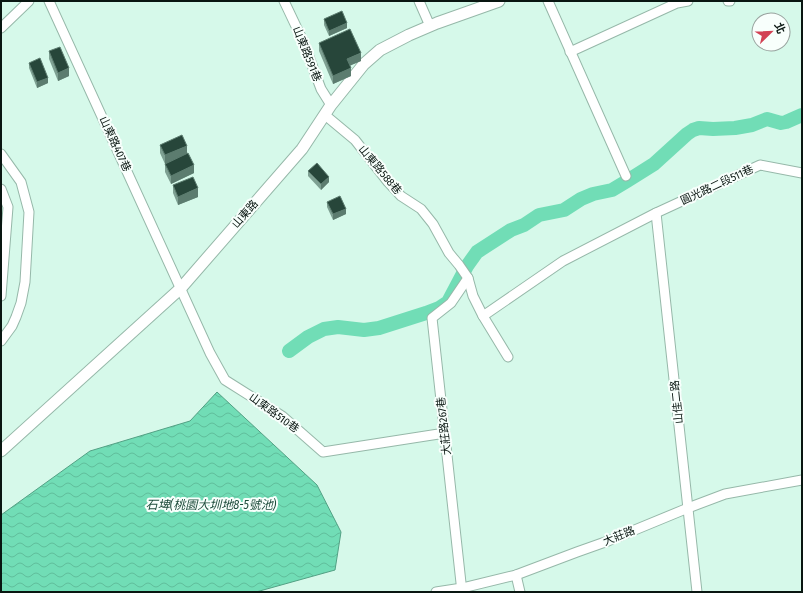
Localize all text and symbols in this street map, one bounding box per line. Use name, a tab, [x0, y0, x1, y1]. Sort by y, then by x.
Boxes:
north arrow	[751, 12, 791, 52]
text: 北	[772, 21, 788, 36]
street label: 山東路591巷	[290, 25, 324, 83]
street label: 山東路407巷	[97, 114, 133, 174]
street label: 山東路588巷	[356, 143, 404, 197]
street label: 圓光路二段511巷	[678, 162, 756, 208]
street label: 山東路	[229, 197, 261, 231]
street label: 山佳二路	[668, 379, 686, 425]
street label: 山東路510巷	[247, 391, 301, 435]
street label: 大莊路267巷	[434, 396, 454, 456]
water label: 石埤(桃園大圳地8-5號池)	[146, 497, 277, 512]
street label: 大莊路	[601, 524, 637, 548]

